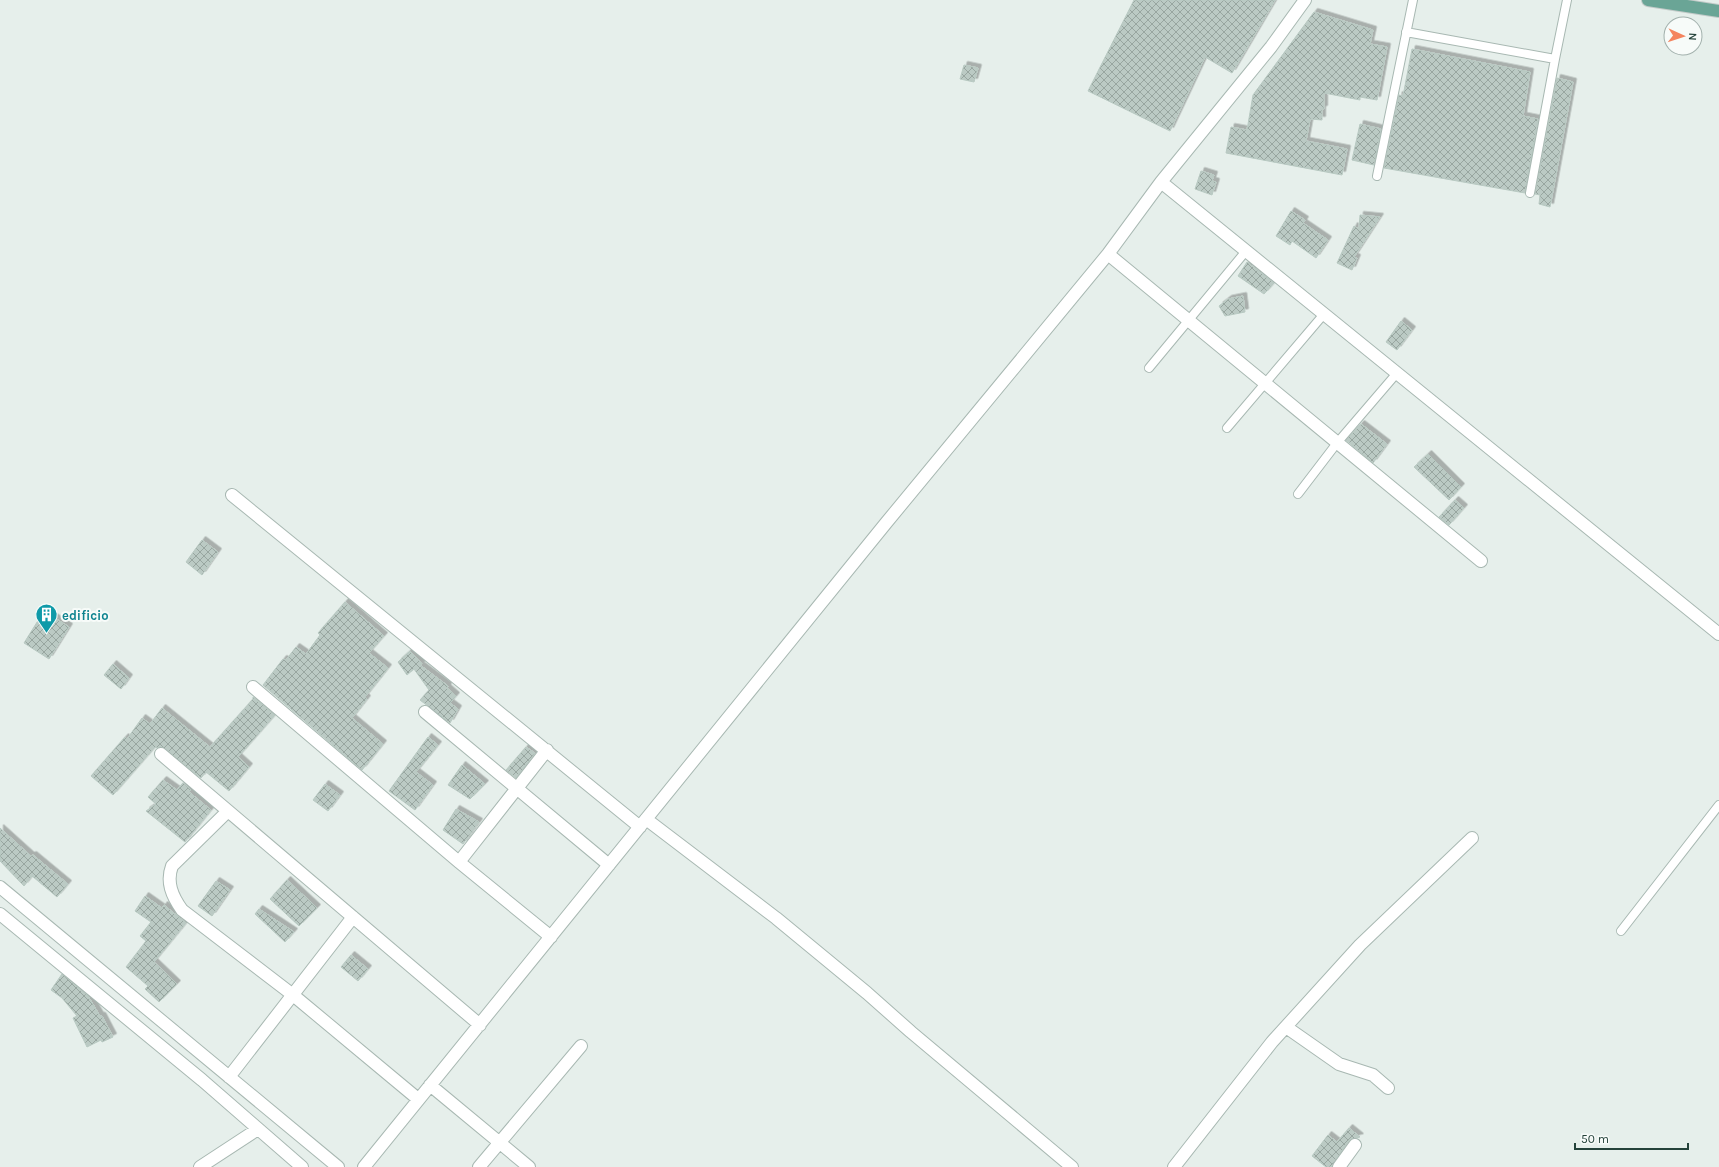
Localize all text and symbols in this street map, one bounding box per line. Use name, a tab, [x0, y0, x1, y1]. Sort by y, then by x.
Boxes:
north arrow	[1663, 16, 1703, 56]
text: N	[1686, 32, 1699, 41]
building icon: edificio	[34, 602, 60, 635]
place label: edificio	[62, 608, 109, 623]
scale bar	[1575, 1125, 1688, 1151]
text: 50 m	[1581, 1132, 1609, 1146]

